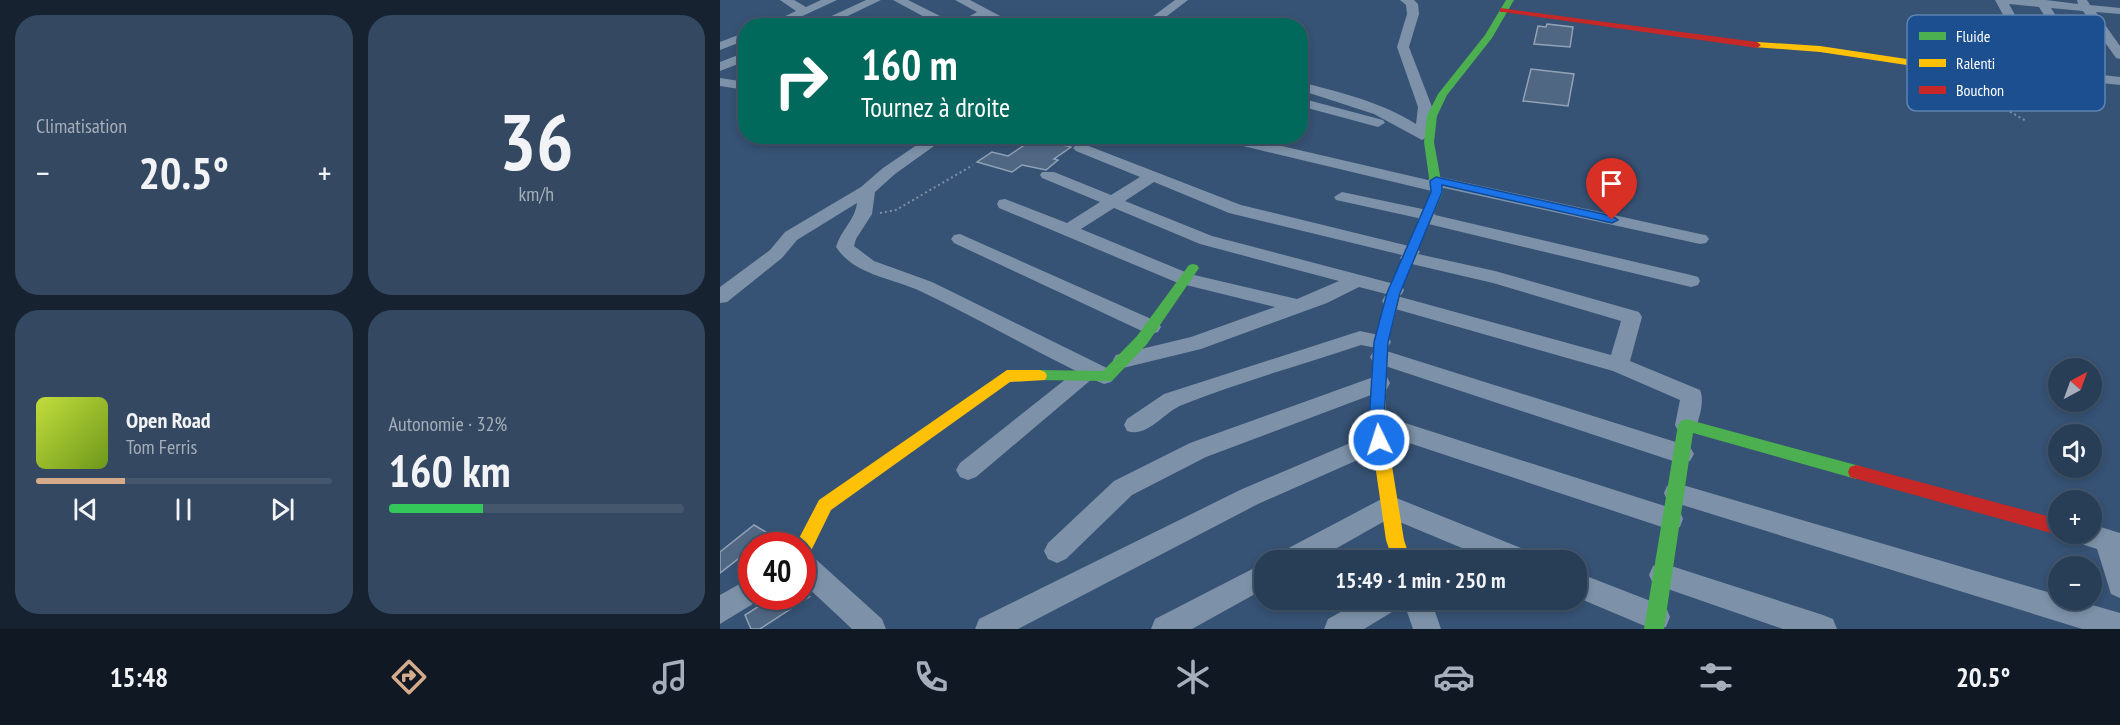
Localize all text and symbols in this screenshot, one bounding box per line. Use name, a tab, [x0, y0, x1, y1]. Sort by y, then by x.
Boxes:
legend	[1907, 15, 2105, 111]
text: Fluide	[1956, 26, 1990, 46]
text: 160 m	[861, 37, 958, 92]
icon: right	[762, 42, 840, 120]
text: Ralenti	[1956, 53, 1995, 73]
text: Bouchon	[1956, 80, 2004, 100]
text: Tournez à droite	[861, 90, 1010, 124]
text: 36	[499, 91, 574, 192]
text: Climatisation	[36, 113, 127, 139]
text: 20.5°	[139, 143, 229, 201]
text: −	[36, 151, 50, 194]
text: +	[318, 151, 331, 194]
pin	[1586, 158, 1637, 220]
icon: arrive	[1595, 167, 1628, 200]
text: km/h	[519, 181, 554, 207]
north arrow	[2048, 358, 2102, 412]
map controls	[2048, 358, 2102, 610]
text: Open Road	[126, 406, 211, 434]
position arrow	[1347, 408, 1411, 472]
text: Autonomie · 32%	[389, 411, 507, 437]
button: sound	[2048, 424, 2102, 478]
text: Tom Ferris	[126, 434, 197, 460]
text: 160 km	[389, 441, 511, 499]
button: +	[2048, 490, 2102, 544]
icon: previous	[69, 493, 102, 526]
icon: pause	[167, 493, 200, 526]
icon: next	[266, 493, 299, 526]
speed limit sign: 40	[738, 532, 816, 610]
button: −	[2048, 556, 2102, 610]
text: 15:49 · 1 min · 250 m	[1335, 566, 1506, 594]
icon: directions	[388, 656, 430, 698]
icon: music	[649, 656, 691, 698]
icon: phone	[910, 656, 952, 698]
icon: climate	[1172, 656, 1214, 698]
icon: car	[1433, 656, 1475, 698]
icon: filters	[1695, 656, 1737, 698]
text: 15:48	[110, 660, 168, 694]
text: 20.5°	[1956, 660, 2010, 694]

